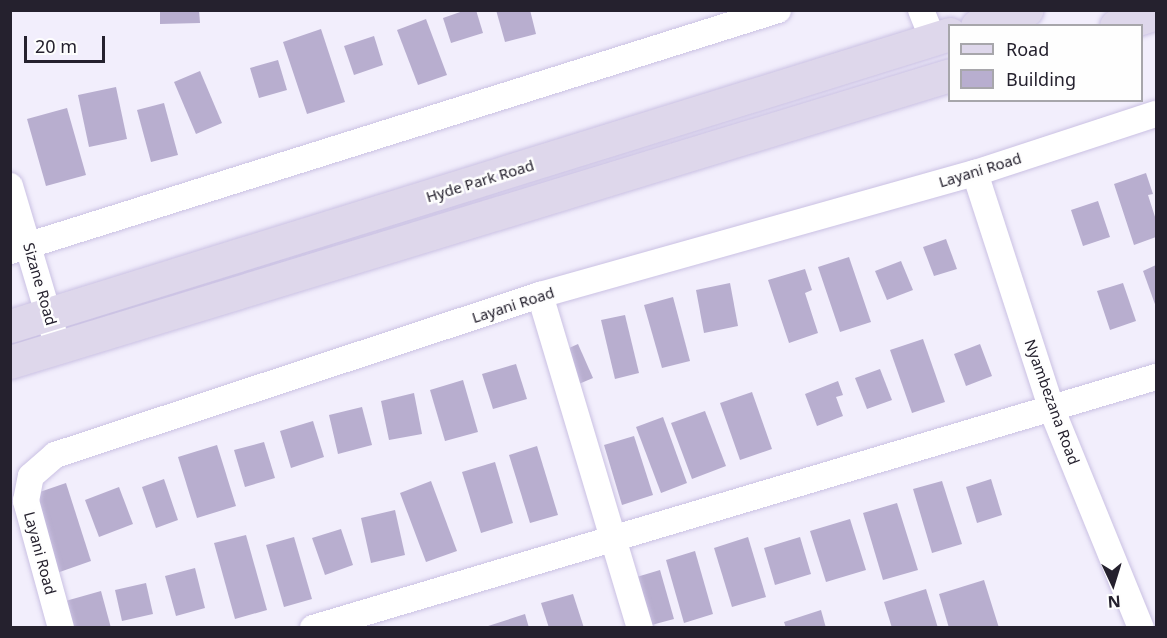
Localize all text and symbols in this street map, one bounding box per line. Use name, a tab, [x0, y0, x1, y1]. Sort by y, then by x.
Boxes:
scale bar	[27, 24, 108, 62]
legend	[948, 24, 1143, 102]
text: 20 m	[35, 34, 77, 58]
text: Road	[1006, 37, 1049, 61]
text: Building	[1006, 67, 1076, 91]
street label: Layani Road	[937, 149, 1023, 191]
street label: Hyde Park Road	[424, 156, 536, 206]
street label: Sizane Road	[20, 241, 60, 327]
street label: Layani Road	[470, 283, 556, 327]
street label: Nyambezana Road	[1021, 337, 1083, 467]
street label: Layani Road	[20, 509, 60, 597]
north arrow	[1083, 554, 1143, 614]
text: N	[1107, 591, 1122, 613]

